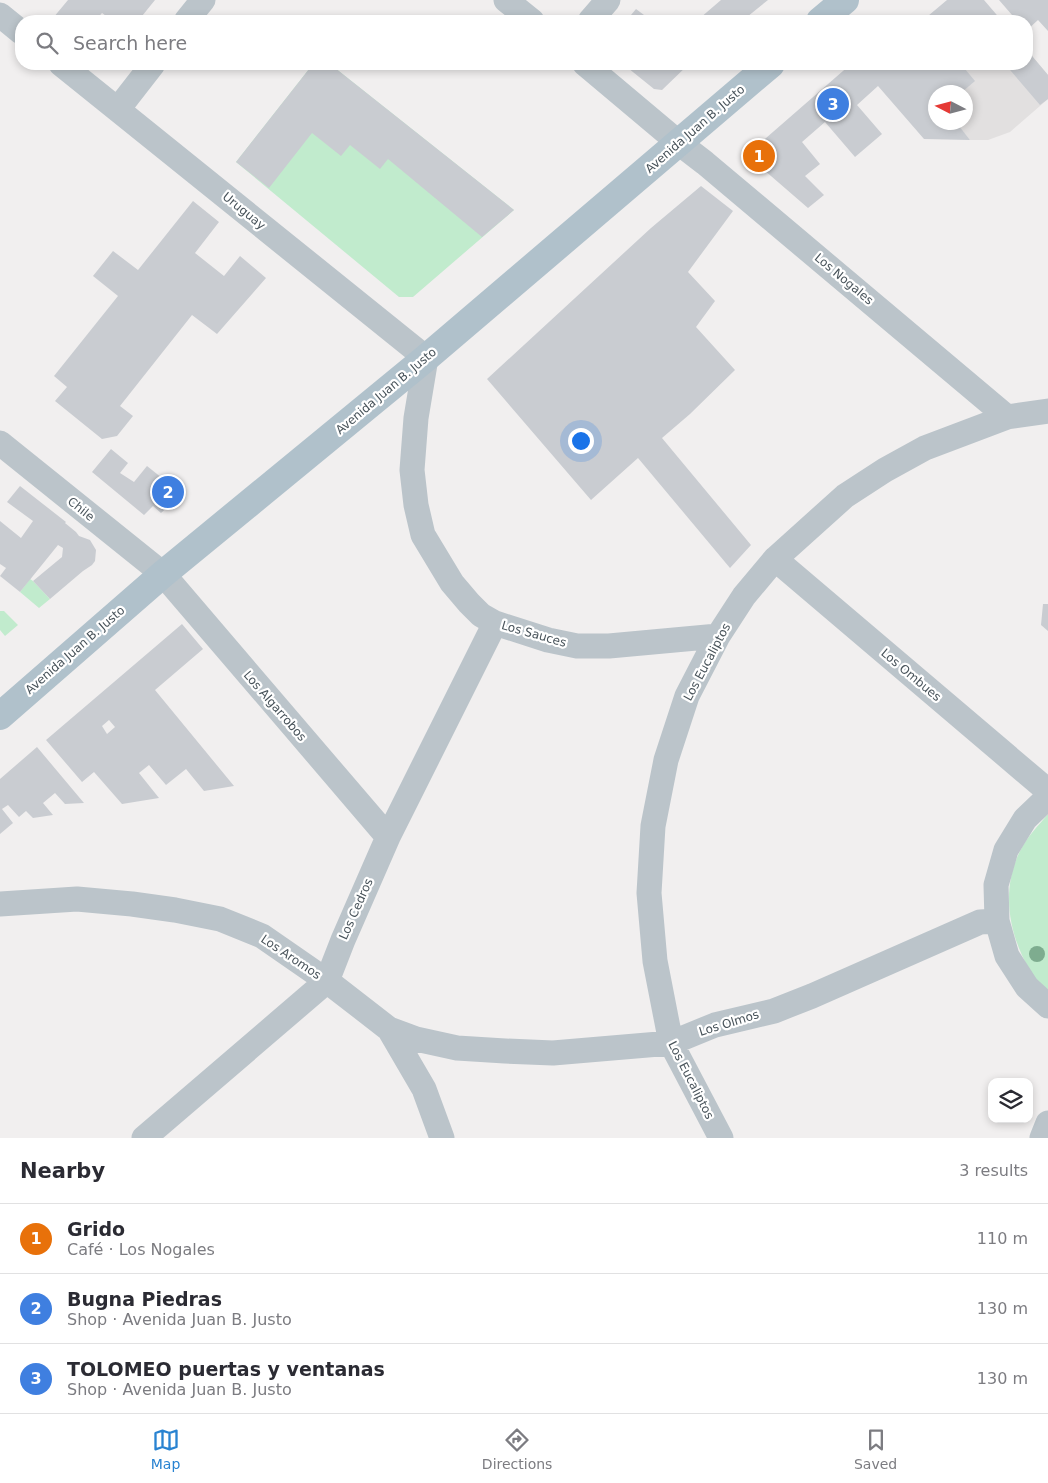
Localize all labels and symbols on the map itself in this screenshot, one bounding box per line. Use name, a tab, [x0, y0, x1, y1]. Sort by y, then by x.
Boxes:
street label: Avenida Juan B. Justo	[643, 82, 747, 176]
pin: 3	[817, 85, 849, 123]
north arrow	[928, 85, 973, 130]
pin: 1	[743, 137, 775, 175]
street label: Uruguay	[220, 190, 268, 232]
street label: Los Nogales	[812, 250, 876, 308]
street label: Avenida Juan B. Justo	[333, 345, 439, 437]
your location	[568, 428, 594, 454]
pin: 2	[152, 473, 184, 511]
street label: Chile	[65, 494, 97, 524]
street label: Avenida Juan B. Justo	[23, 603, 127, 697]
street label: Los Sauces	[500, 618, 568, 650]
street label: Los Eucaliptos	[681, 621, 733, 703]
street label: Los Ombues	[878, 646, 944, 704]
street label: Los Algarrobos	[241, 668, 309, 744]
street label: Los Cedros	[336, 876, 376, 942]
street label: Los Aromos	[258, 932, 324, 982]
street label: Los Olmos	[697, 1007, 761, 1039]
street label: Los Eucaliptos	[665, 1039, 717, 1121]

